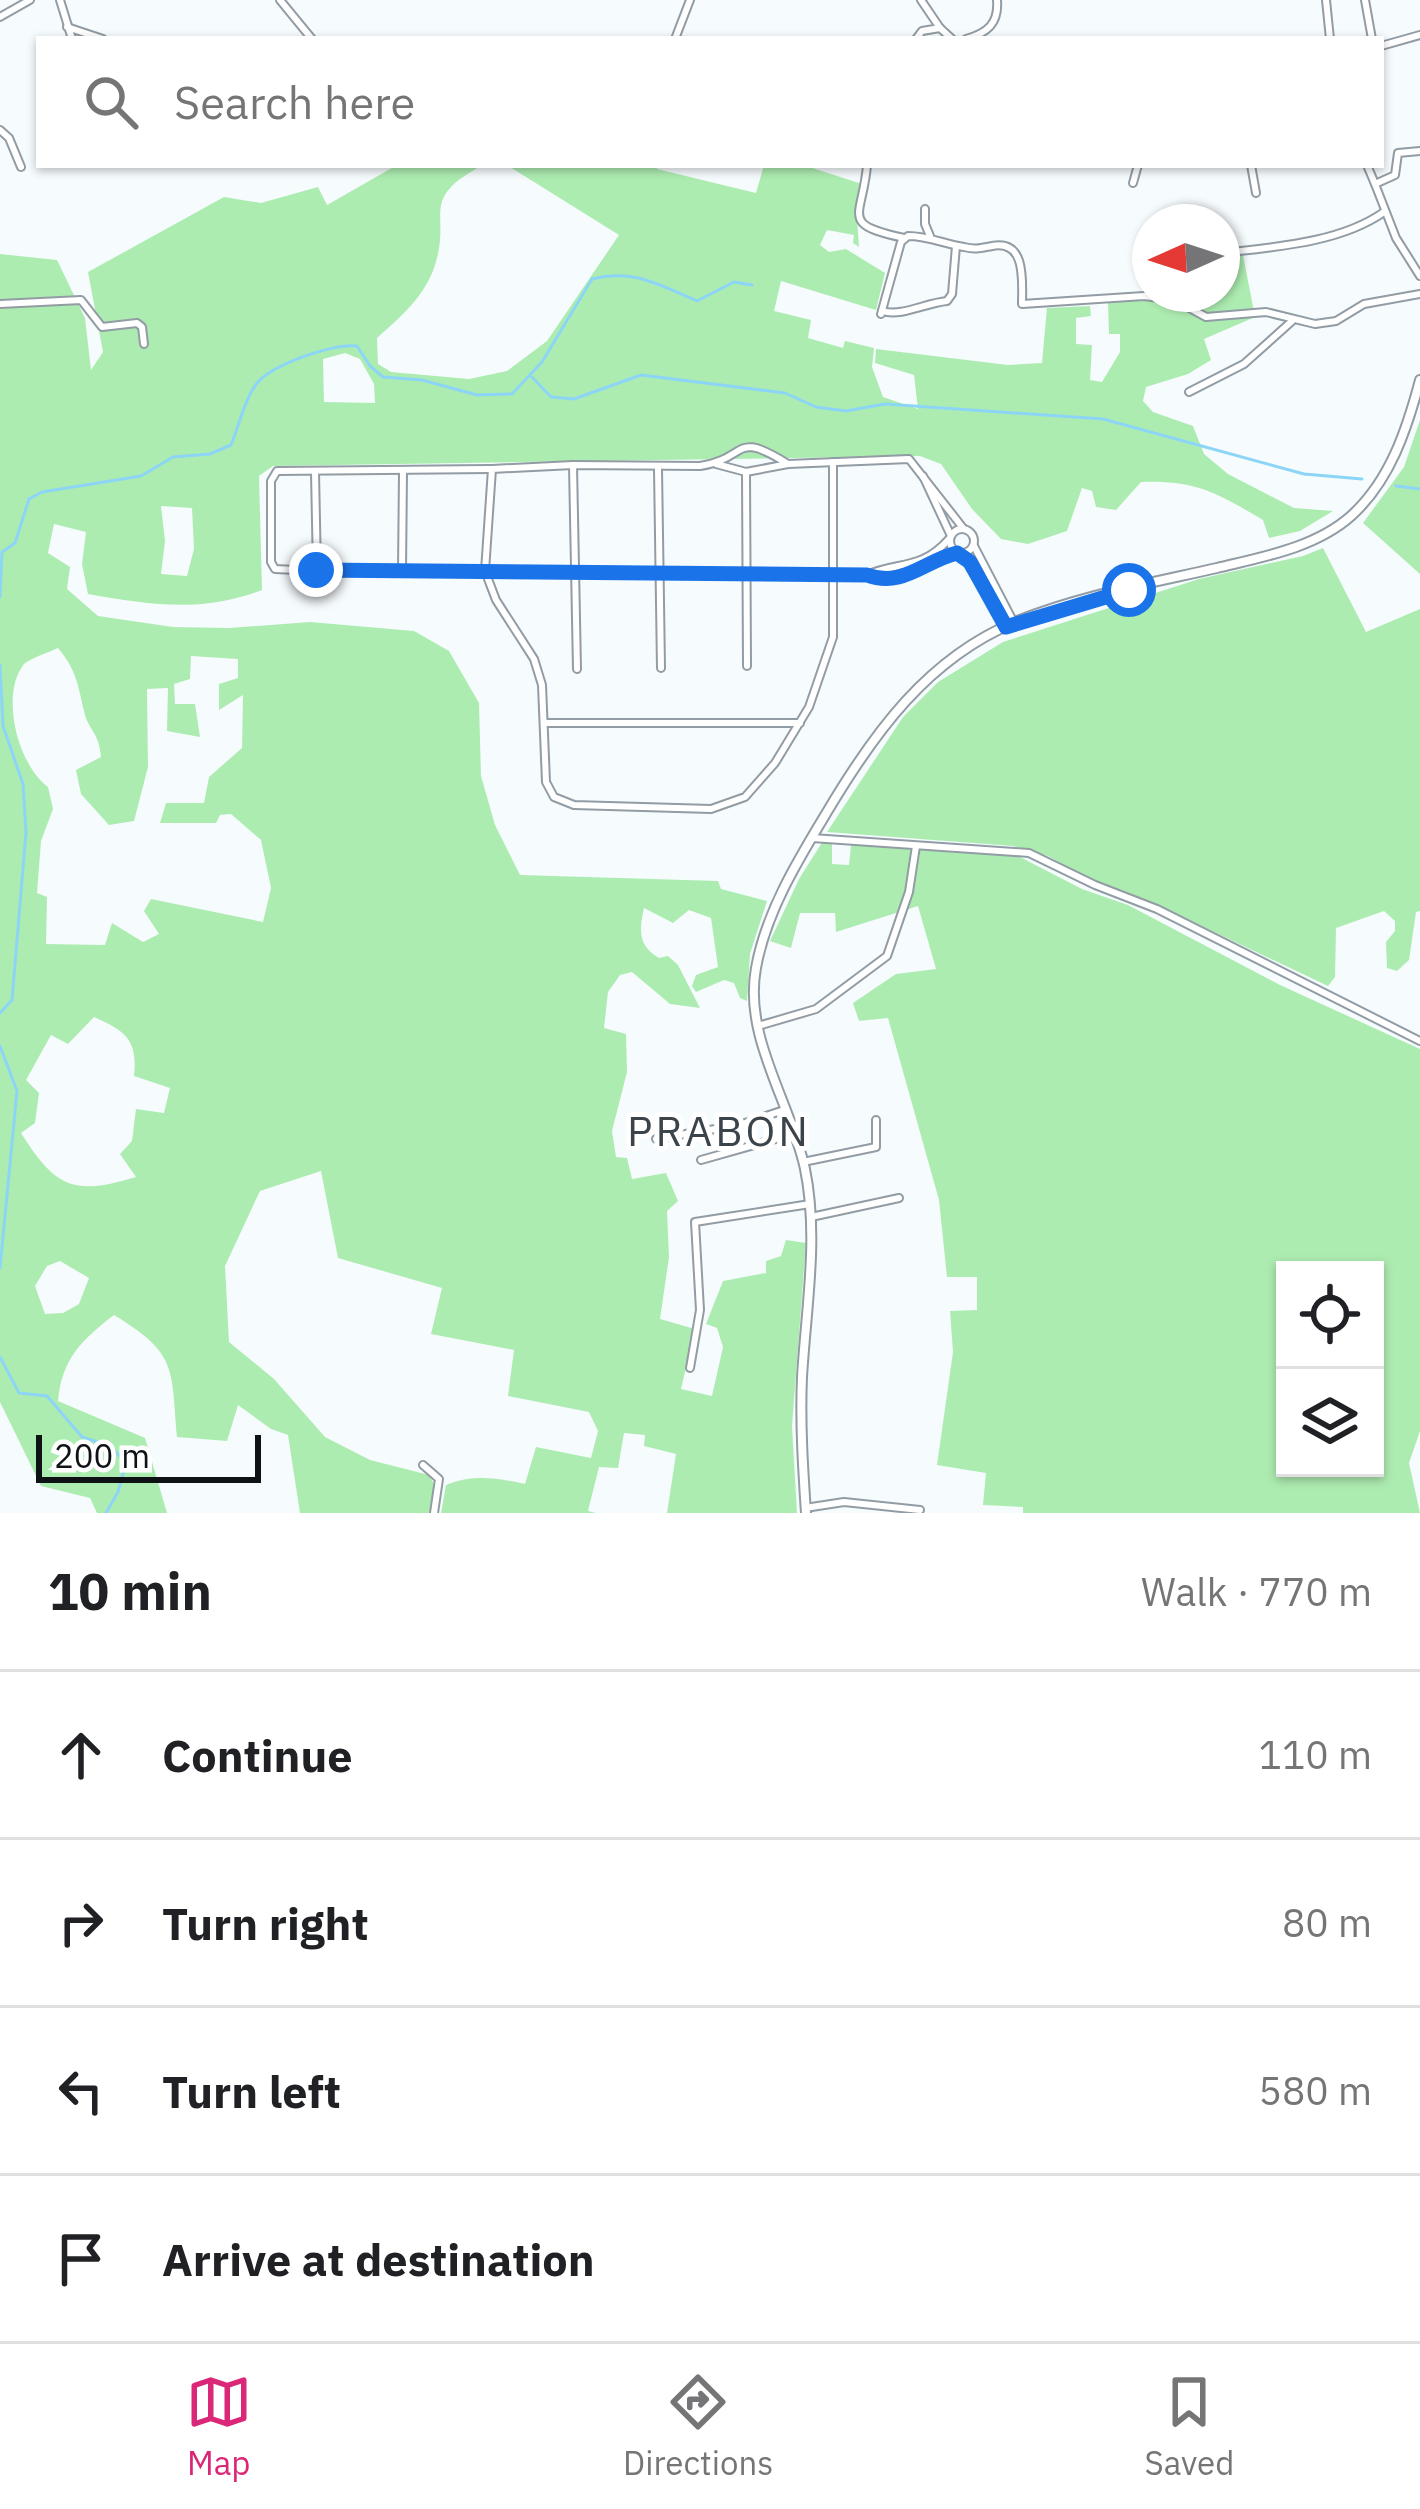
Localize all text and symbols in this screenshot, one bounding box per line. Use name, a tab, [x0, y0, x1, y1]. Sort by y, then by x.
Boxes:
search box	[36, 36, 1384, 168]
icon: search	[78, 69, 144, 135]
text: Search here	[174, 73, 415, 131]
north arrow	[1132, 204, 1240, 312]
route end	[289, 543, 343, 597]
route start	[1102, 563, 1156, 617]
district label: PRABON	[627, 1103, 811, 1158]
map controls	[1276, 1261, 1384, 1477]
button: locate	[1276, 1261, 1384, 1369]
button: layers	[1276, 1369, 1384, 1477]
scale bar	[36, 1429, 261, 1482]
text: 200 m	[54, 1434, 150, 1477]
text: 10 min	[48, 1558, 212, 1624]
text: Walk · 770 m	[1141, 1566, 1372, 1617]
icon: ahead	[48, 1722, 114, 1788]
text: Continue	[162, 1726, 353, 1784]
text: 110 m	[1259, 1729, 1372, 1780]
icon: right	[48, 1890, 114, 1956]
text: Turn right	[162, 1894, 369, 1952]
text: 80 m	[1282, 1897, 1372, 1948]
icon: left	[48, 2058, 114, 2124]
text: Turn left	[162, 2062, 341, 2120]
text: 580 m	[1259, 2065, 1372, 2116]
icon: arrive	[48, 2226, 114, 2292]
text: Arrive at destination	[162, 2230, 595, 2288]
tab: Map	[186, 2369, 252, 2484]
tab: Directions	[623, 2369, 773, 2484]
tab: Saved	[1145, 2369, 1234, 2484]

